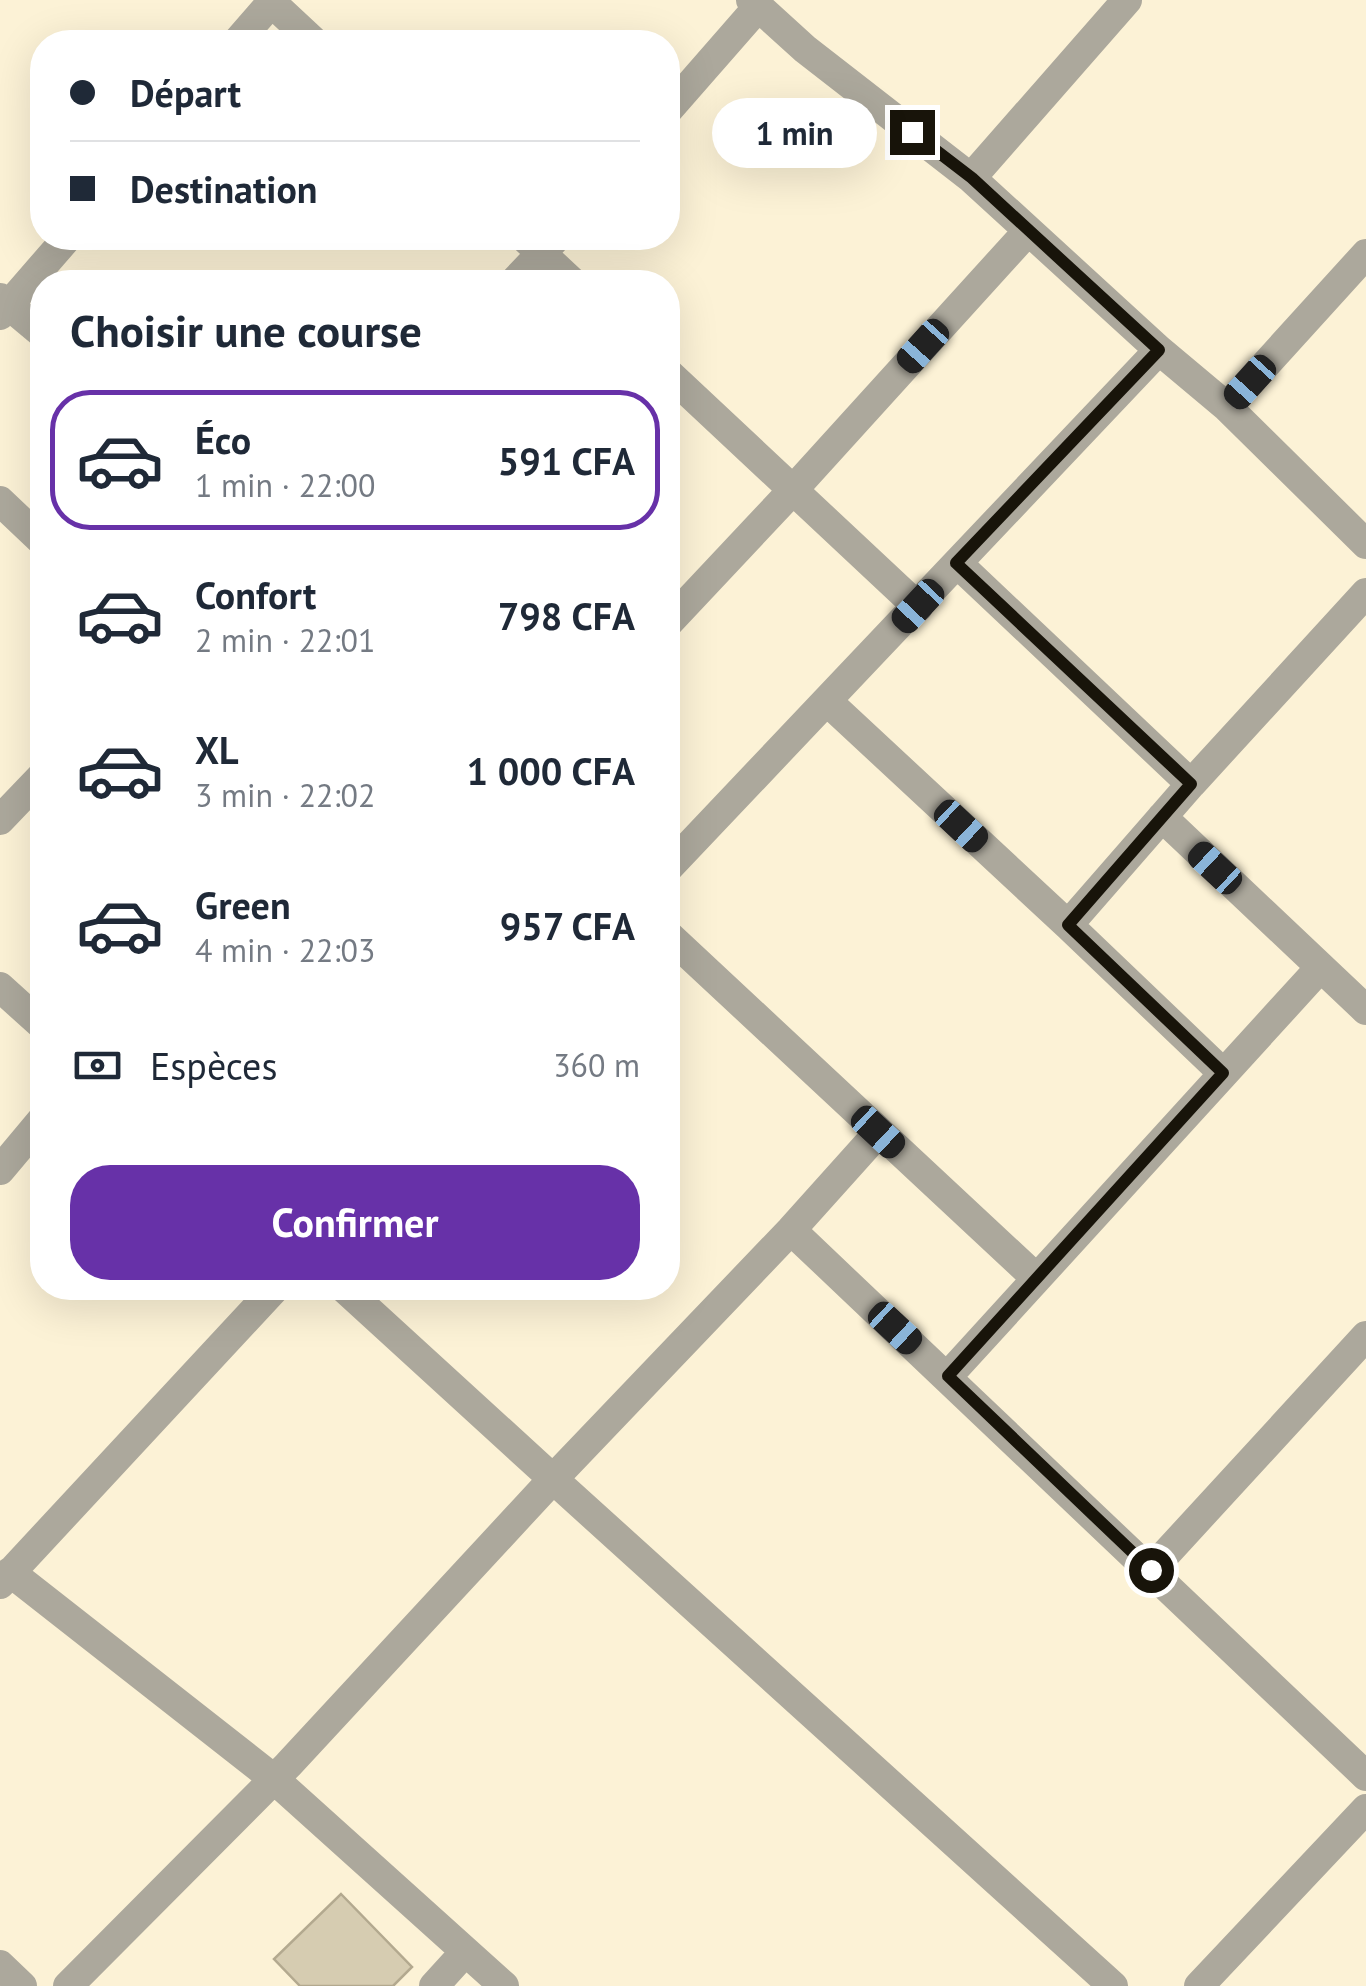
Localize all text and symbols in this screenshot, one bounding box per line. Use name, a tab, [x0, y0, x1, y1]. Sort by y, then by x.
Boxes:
text: Départ	[130, 68, 241, 117]
callout: 1 min	[712, 97, 877, 167]
route end	[890, 110, 935, 155]
text: 1 min	[755, 112, 834, 154]
text: Destination	[130, 164, 318, 213]
text: Choisir une course	[70, 301, 422, 359]
car	[892, 314, 954, 378]
car	[1219, 350, 1281, 414]
icon: car	[75, 415, 165, 505]
text: Éco	[195, 415, 251, 464]
text: 591 CFA	[498, 436, 635, 485]
text: 1 min · 22:00	[195, 464, 375, 506]
icon: car	[75, 570, 165, 660]
text: Confort	[195, 570, 316, 619]
car	[887, 574, 949, 638]
text: 798 CFA	[498, 591, 635, 640]
text: 2 min · 22:01	[195, 619, 375, 661]
icon: car	[75, 725, 165, 815]
text: XL	[195, 725, 239, 774]
text: 1 000 CFA	[467, 746, 635, 795]
text: 3 min · 22:02	[195, 774, 375, 816]
car	[929, 795, 993, 857]
car	[1183, 837, 1247, 899]
icon: car	[75, 880, 165, 970]
text: Green	[195, 880, 291, 929]
text: 957 CFA	[500, 901, 635, 950]
text: 4 min · 22:03	[195, 929, 375, 971]
icon: cash	[70, 1038, 125, 1093]
text: Espèces	[150, 1041, 277, 1090]
text: 360 m	[553, 1044, 640, 1086]
car	[846, 1101, 910, 1163]
button: Confirmer	[70, 1165, 640, 1280]
car	[863, 1297, 927, 1359]
route start	[1129, 1548, 1174, 1593]

